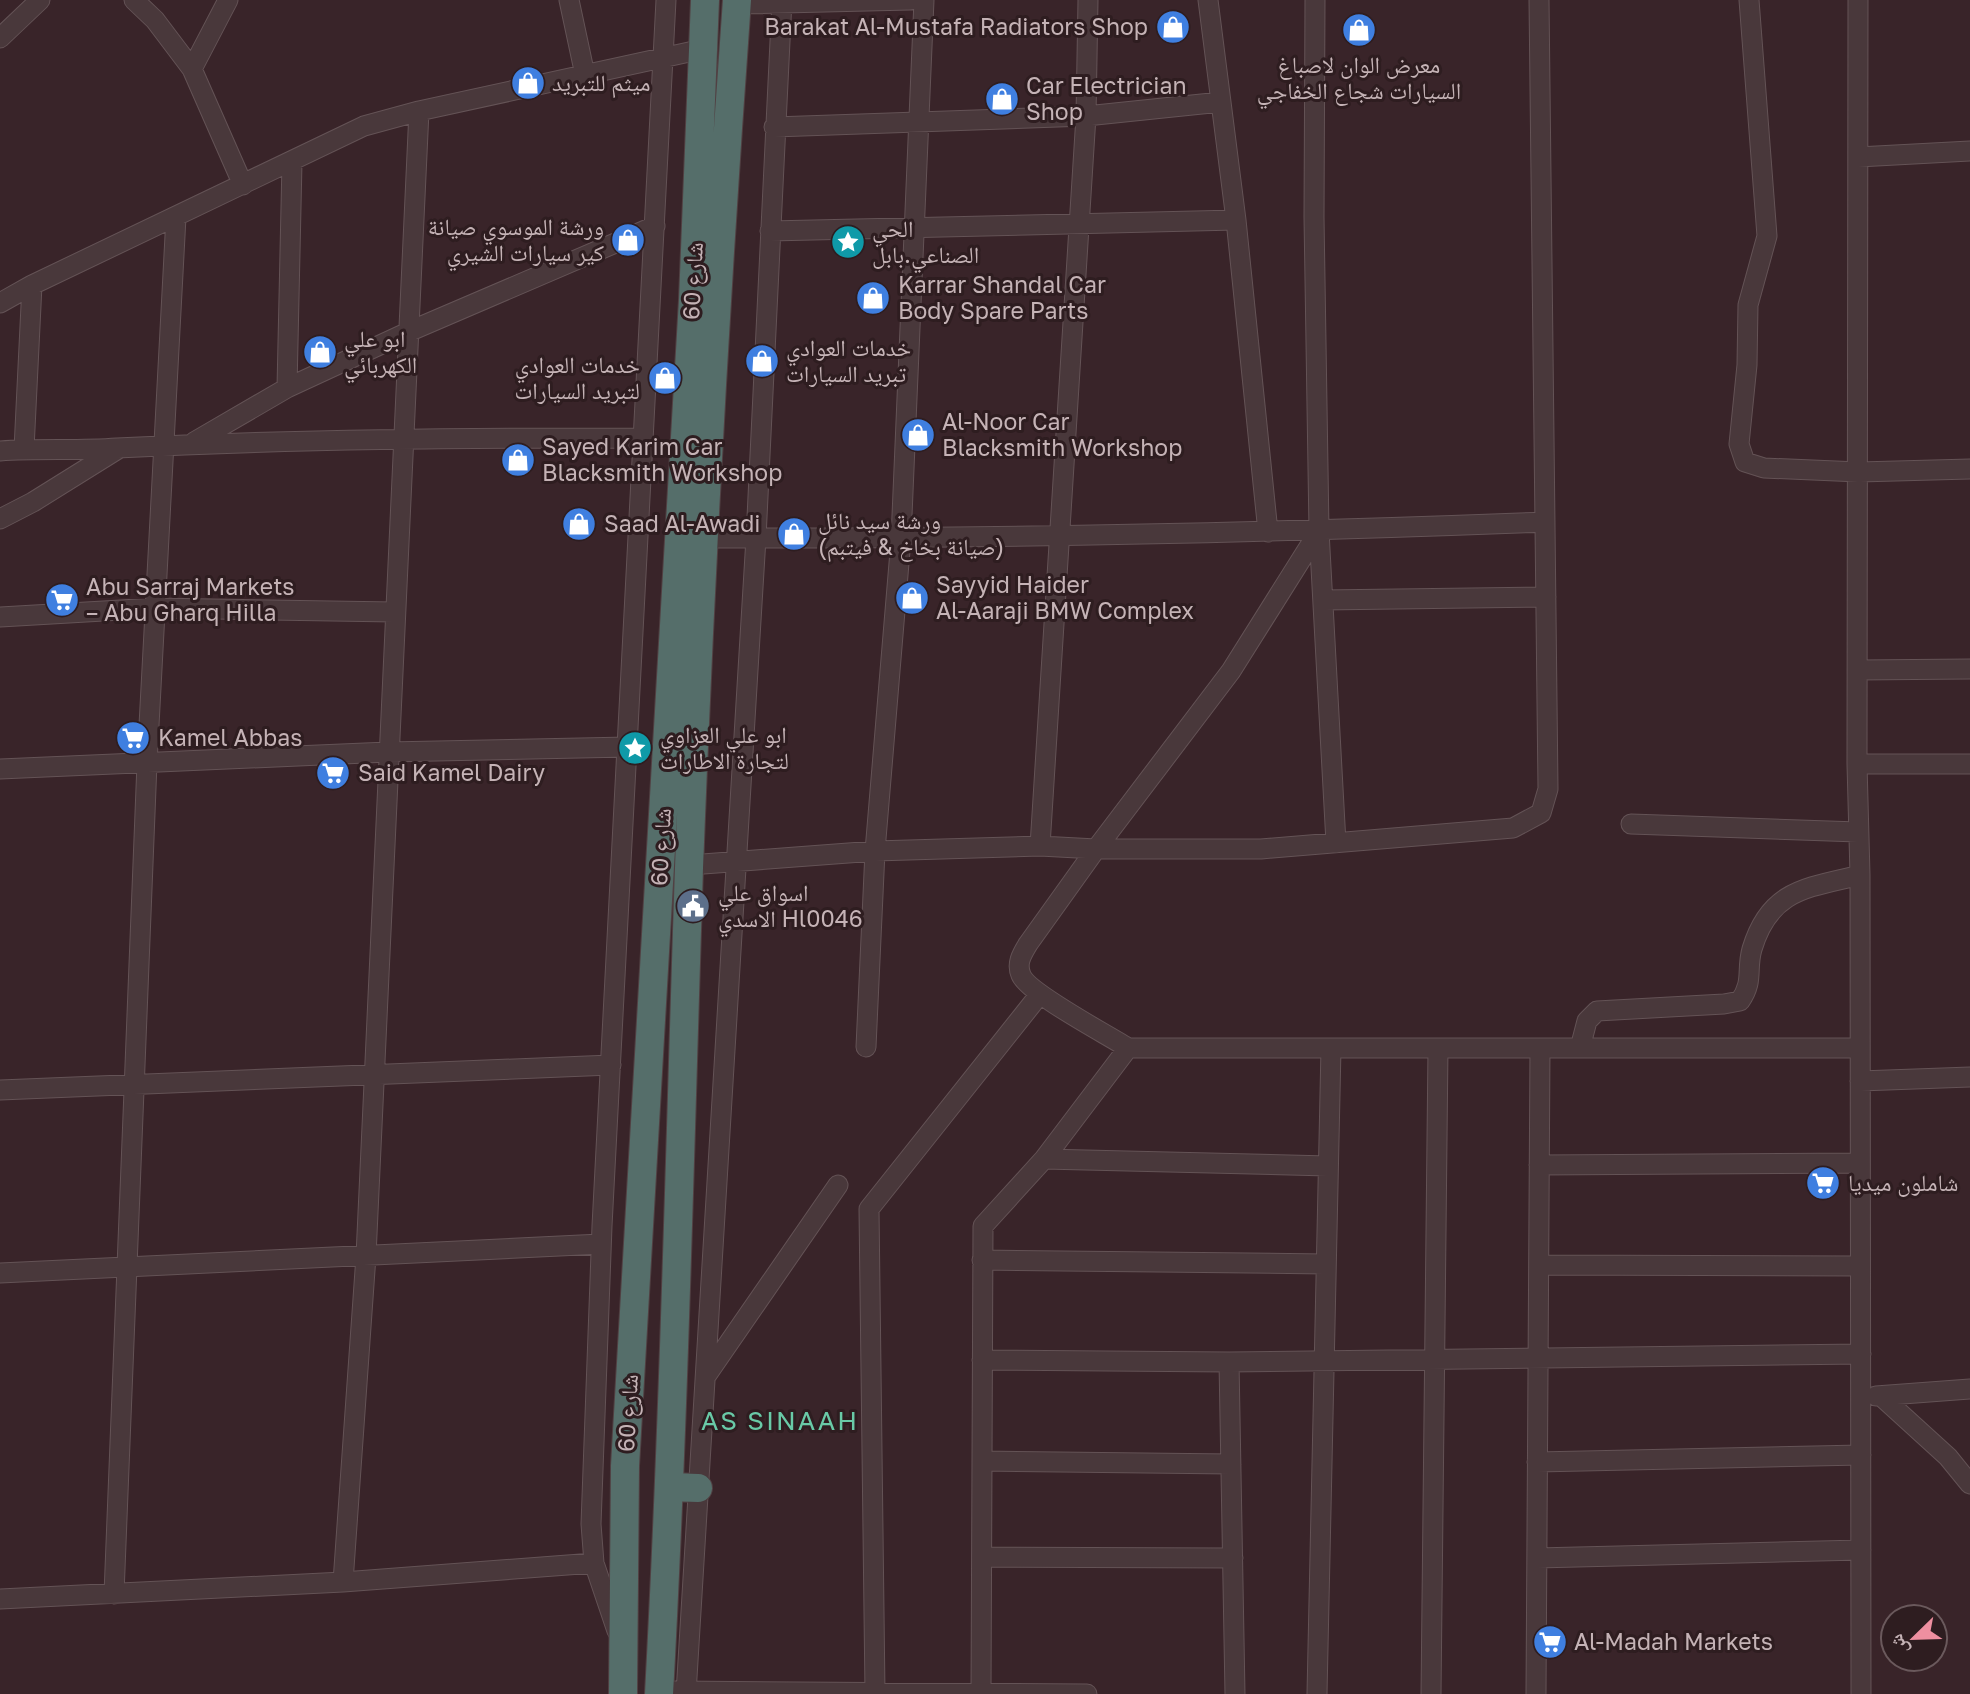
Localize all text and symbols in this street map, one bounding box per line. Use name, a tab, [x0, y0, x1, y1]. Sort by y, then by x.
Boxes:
shop icon: Barakat Al-Mustafa Radiators Shop	[1154, 8, 1192, 46]
shop icon: معرض الوان لاصباغ السيارات شجاع الخفاجي	[1340, 11, 1378, 49]
place label: Barakat Al-Mustafa Radiators Shop	[764, 12, 1148, 40]
place label: معرض الوان لاصباغ السيارات شجاع الخفاجي	[1257, 50, 1461, 110]
shop icon: ميثم للتبريد	[509, 64, 547, 102]
place label: ميثم للتبريد	[552, 68, 651, 99]
place label: Car Electrician Shop	[1026, 71, 1187, 125]
shop icon: Car Electrician Shop	[983, 80, 1021, 118]
place label: ورشة الموسوي صيانة كير سيارات الشيري	[428, 212, 604, 272]
place label: الحي الصناعي.بابل	[872, 214, 979, 274]
shop icon: ورشة الموسوي صيانة كير سيارات الشيري	[609, 221, 647, 259]
place icon: الحي الصناعي.بابل	[829, 223, 867, 261]
street label: شارع 60	[676, 241, 710, 321]
place label: Karrar Shandal Car Body Spare Parts	[898, 270, 1106, 324]
shop icon: Karrar Shandal Car Body Spare Parts	[854, 279, 892, 317]
place label: ابو علي الكهربائي	[344, 324, 417, 384]
shop icon: ابو علي الكهربائي	[301, 333, 339, 371]
place label: خدمات العوادي تبريد السيارات	[786, 333, 911, 388]
shop icon: خدمات العوادي تبريد السيارات	[743, 342, 781, 380]
place label: خدمات العوادي لتبريد السيارات	[514, 350, 640, 405]
shop icon: خدمات العوادي لتبريد السيارات	[646, 359, 684, 397]
place label: Al-Noor Car Blacksmith Workshop	[942, 407, 1182, 461]
shop icon: Al-Noor Car Blacksmith Workshop	[899, 416, 937, 454]
place label: Sayed Karim Car Blacksmith Workshop	[542, 432, 782, 486]
shop icon: Sayed Karim Car Blacksmith Workshop	[499, 441, 537, 479]
shop icon: Saad Al-Awadi	[560, 505, 598, 543]
place label: ورشة سيد نائل (صيانة بخاخ & فيتبم)	[818, 506, 1004, 563]
place label: Saad Al-Awadi	[604, 509, 760, 537]
shop icon: ورشة سيد نائل (صيانة بخاخ & فيتبم)	[775, 515, 813, 553]
place label: Sayyid Haider Al-Aaraji BMW Complex	[936, 570, 1194, 624]
place label: Abu Sarraj Markets – Abu Gharq Hilla	[86, 572, 295, 626]
shop icon: Sayyid Haider Al-Aaraji BMW Complex	[893, 579, 931, 617]
supermarket icon: Abu Sarraj Markets – Abu Gharq Hilla	[43, 581, 81, 619]
supermarket icon: Kamel Abbas	[114, 719, 152, 757]
place label: ابو علي العزاوي لتجارة الاطارات	[660, 720, 789, 774]
place label: Kamel Abbas	[158, 723, 302, 751]
place icon: ابو علي العزاوي لتجارة الاطارات	[616, 729, 654, 767]
supermarket icon: Said Kamel Dairy	[314, 754, 352, 792]
place label: Said Kamel Dairy	[358, 758, 545, 786]
street label: شارع 60	[644, 807, 678, 887]
place label: اسواق علي الاسدي Hl0046	[718, 878, 863, 938]
public building icon: اسواق علي الاسدي Hl0046	[674, 887, 712, 925]
supermarket icon: شاملون ميديا	[1804, 1164, 1842, 1202]
place label: شاملون ميديا	[1848, 1168, 1958, 1197]
street label: شارع 60	[611, 1373, 645, 1453]
district label: AS SINAAH	[701, 1405, 859, 1436]
north arrow	[1879, 1603, 1949, 1673]
supermarket icon: Al-Madah Markets	[1531, 1623, 1569, 1661]
place label: Al-Madah Markets	[1574, 1627, 1773, 1655]
text: ش	[1883, 1631, 1913, 1659]

